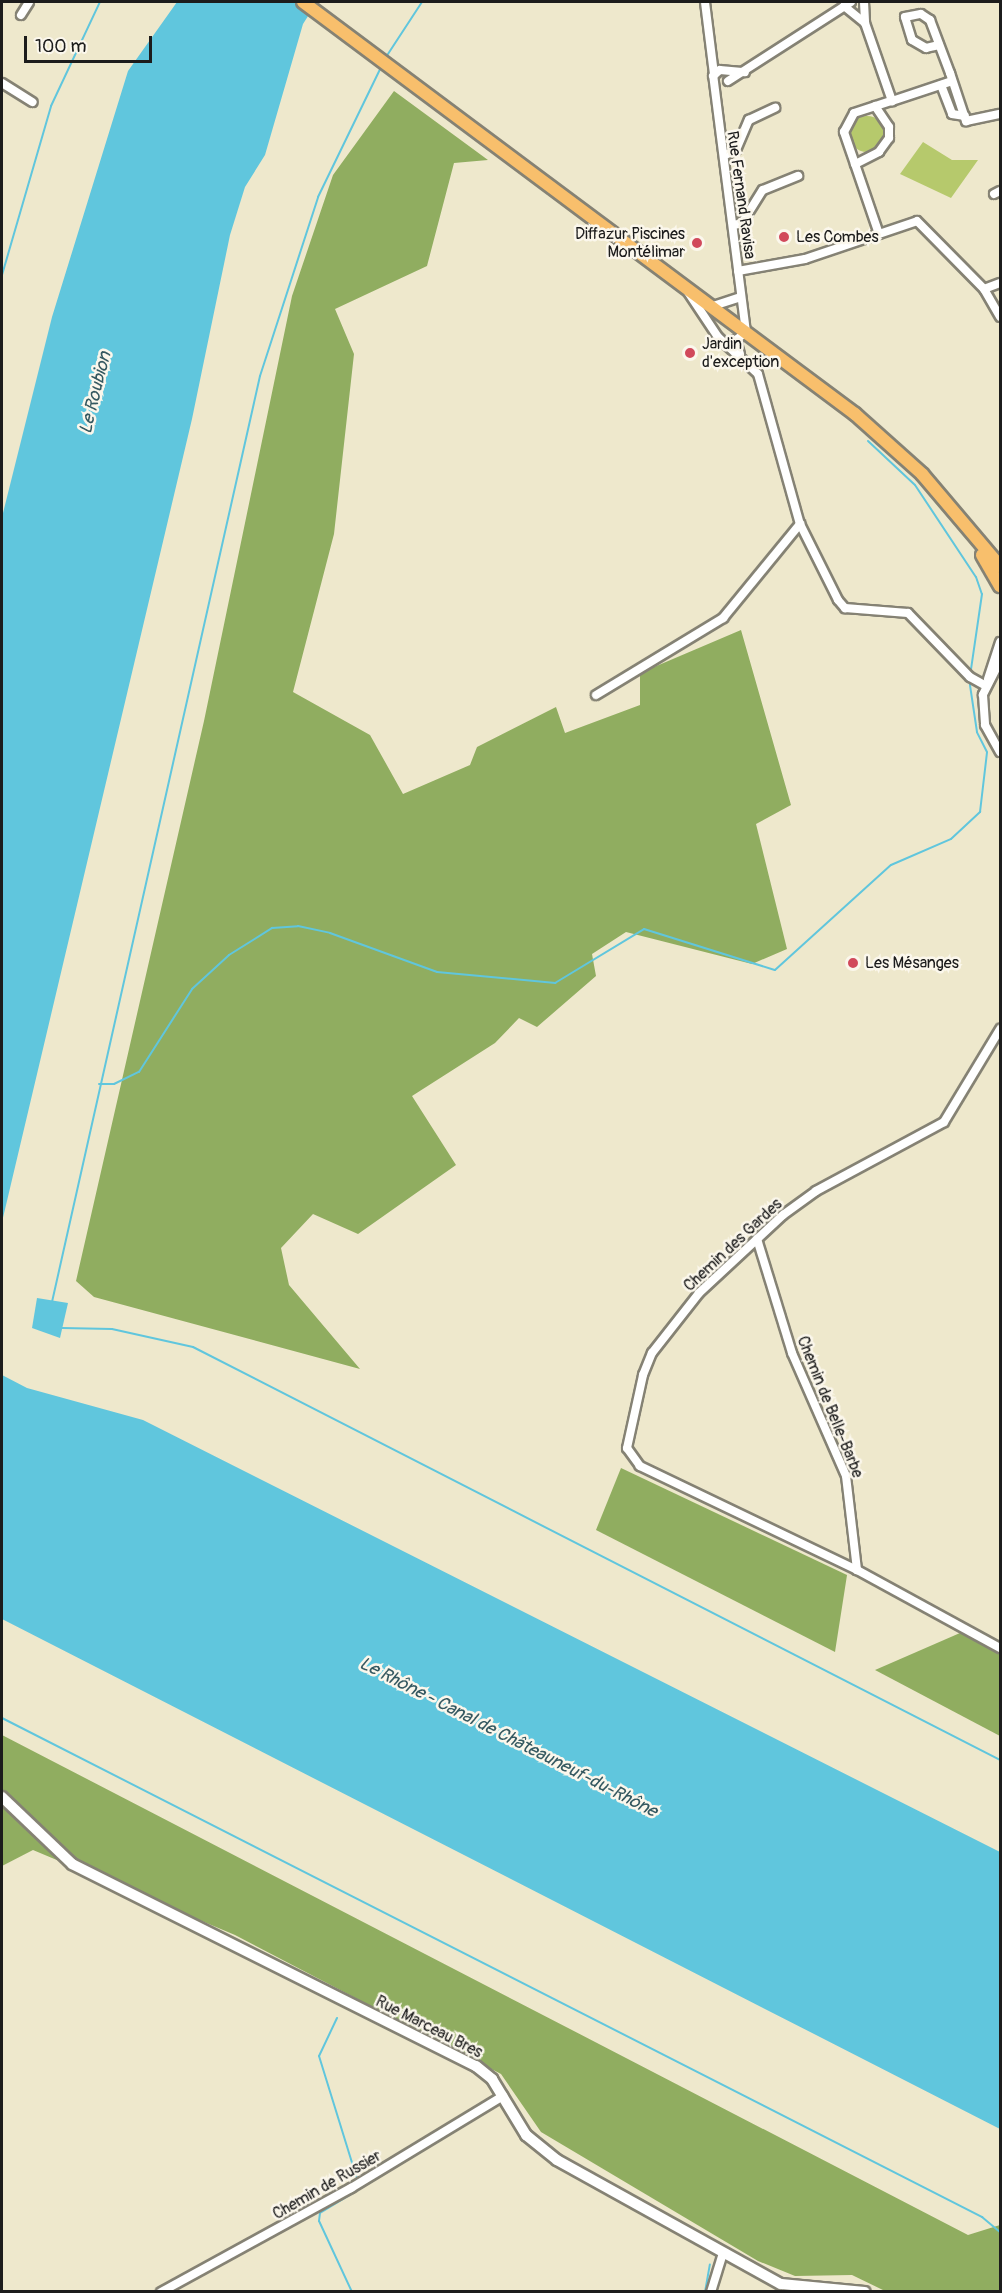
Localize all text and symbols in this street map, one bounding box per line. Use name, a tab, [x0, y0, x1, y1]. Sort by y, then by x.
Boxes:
scale bar	[27, 24, 154, 62]
text: 100 m	[35, 35, 87, 58]
street label: Rue Fernand Ravisa	[723, 130, 759, 260]
place label: Diffazur Piscines Montélimar	[575, 224, 685, 262]
place label: Les Combes	[796, 227, 879, 247]
marker: Les Combes	[777, 230, 791, 244]
marker: Diffazur Piscines Montélimar	[690, 236, 704, 250]
place label: Jardin d'exception	[702, 334, 779, 372]
marker: Jardin d'exception	[683, 346, 697, 360]
water label: Le Roubion	[75, 350, 117, 436]
place label: Les Mésanges	[865, 953, 959, 973]
marker: Les Mésanges	[846, 956, 860, 970]
street label: Chemin des Gardes	[680, 1194, 786, 1296]
street label: Chemin de Belle-Barbe	[793, 1333, 867, 1481]
water label: Le Rhône - Canal de Châteauneuf-du-Rhône	[356, 1653, 660, 1823]
street label: Rue Marceau Bres	[372, 1992, 486, 2062]
street label: Chemin de Russier	[269, 2146, 385, 2224]

